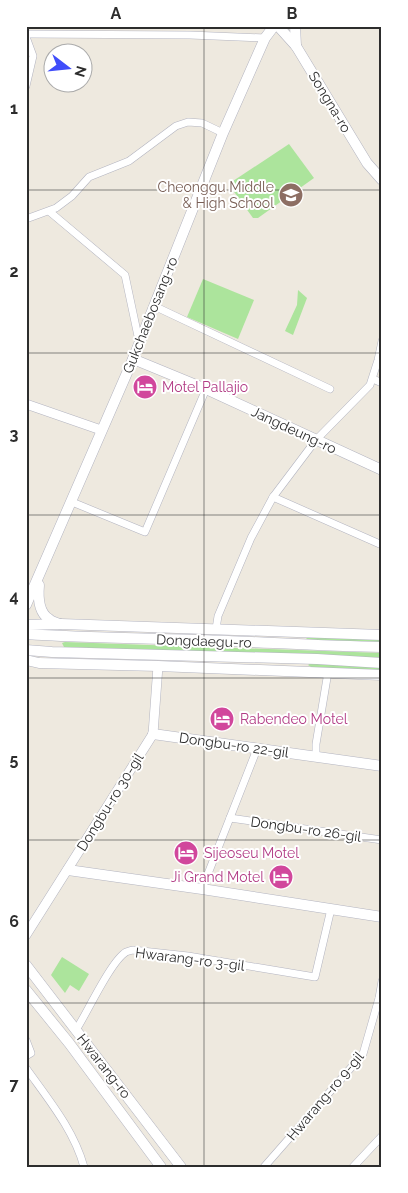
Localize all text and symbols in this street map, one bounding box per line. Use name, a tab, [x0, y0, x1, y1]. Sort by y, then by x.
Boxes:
text: A	[111, 4, 122, 23]
text: B	[287, 4, 298, 23]
north arrow	[42, 42, 92, 92]
text: N	[71, 64, 90, 79]
street label: Songna-ro	[306, 69, 354, 135]
text: 1	[10, 99, 18, 118]
place label: Cheonggu Middle & High School	[158, 179, 274, 211]
school or university icon: Cheonggu Middle & High School	[278, 182, 304, 208]
street label: Gukchaebosang-ro	[119, 254, 181, 376]
text: 2	[9, 262, 19, 281]
hotel icon: Motel Pallajio	[132, 374, 158, 400]
place label: Motel Pallajio	[162, 379, 248, 395]
street label: Jangdeung-ro	[249, 403, 339, 457]
text: 3	[10, 425, 19, 444]
text: 4	[9, 587, 19, 606]
street label: Dongdaegu-ro	[156, 631, 252, 651]
hotel icon: Rabendeo Motel	[209, 706, 235, 732]
place label: Rabendeo Motel	[240, 711, 348, 727]
street label: Dongbu-ro 22-gil	[178, 729, 290, 761]
text: 5	[10, 750, 19, 769]
street label: Dongbu-ro 30-gil	[74, 750, 147, 854]
street label: Dongbu-ro 26-gil	[250, 813, 363, 845]
hotel icon: Sijeoseu Motel	[173, 840, 199, 866]
place label: Sijeoseu Motel	[204, 845, 299, 861]
hotel icon: Ji Grand Motel	[268, 864, 294, 890]
place label: Ji Grand Motel	[171, 869, 264, 885]
text: 6	[9, 912, 19, 931]
street label: Hwarang-ro 3-gil	[134, 944, 246, 974]
street label: Hwarang-ro	[74, 1031, 134, 1101]
street label: Hwarang-ro 9-gil	[283, 1048, 367, 1144]
text: 7	[10, 1075, 19, 1094]

